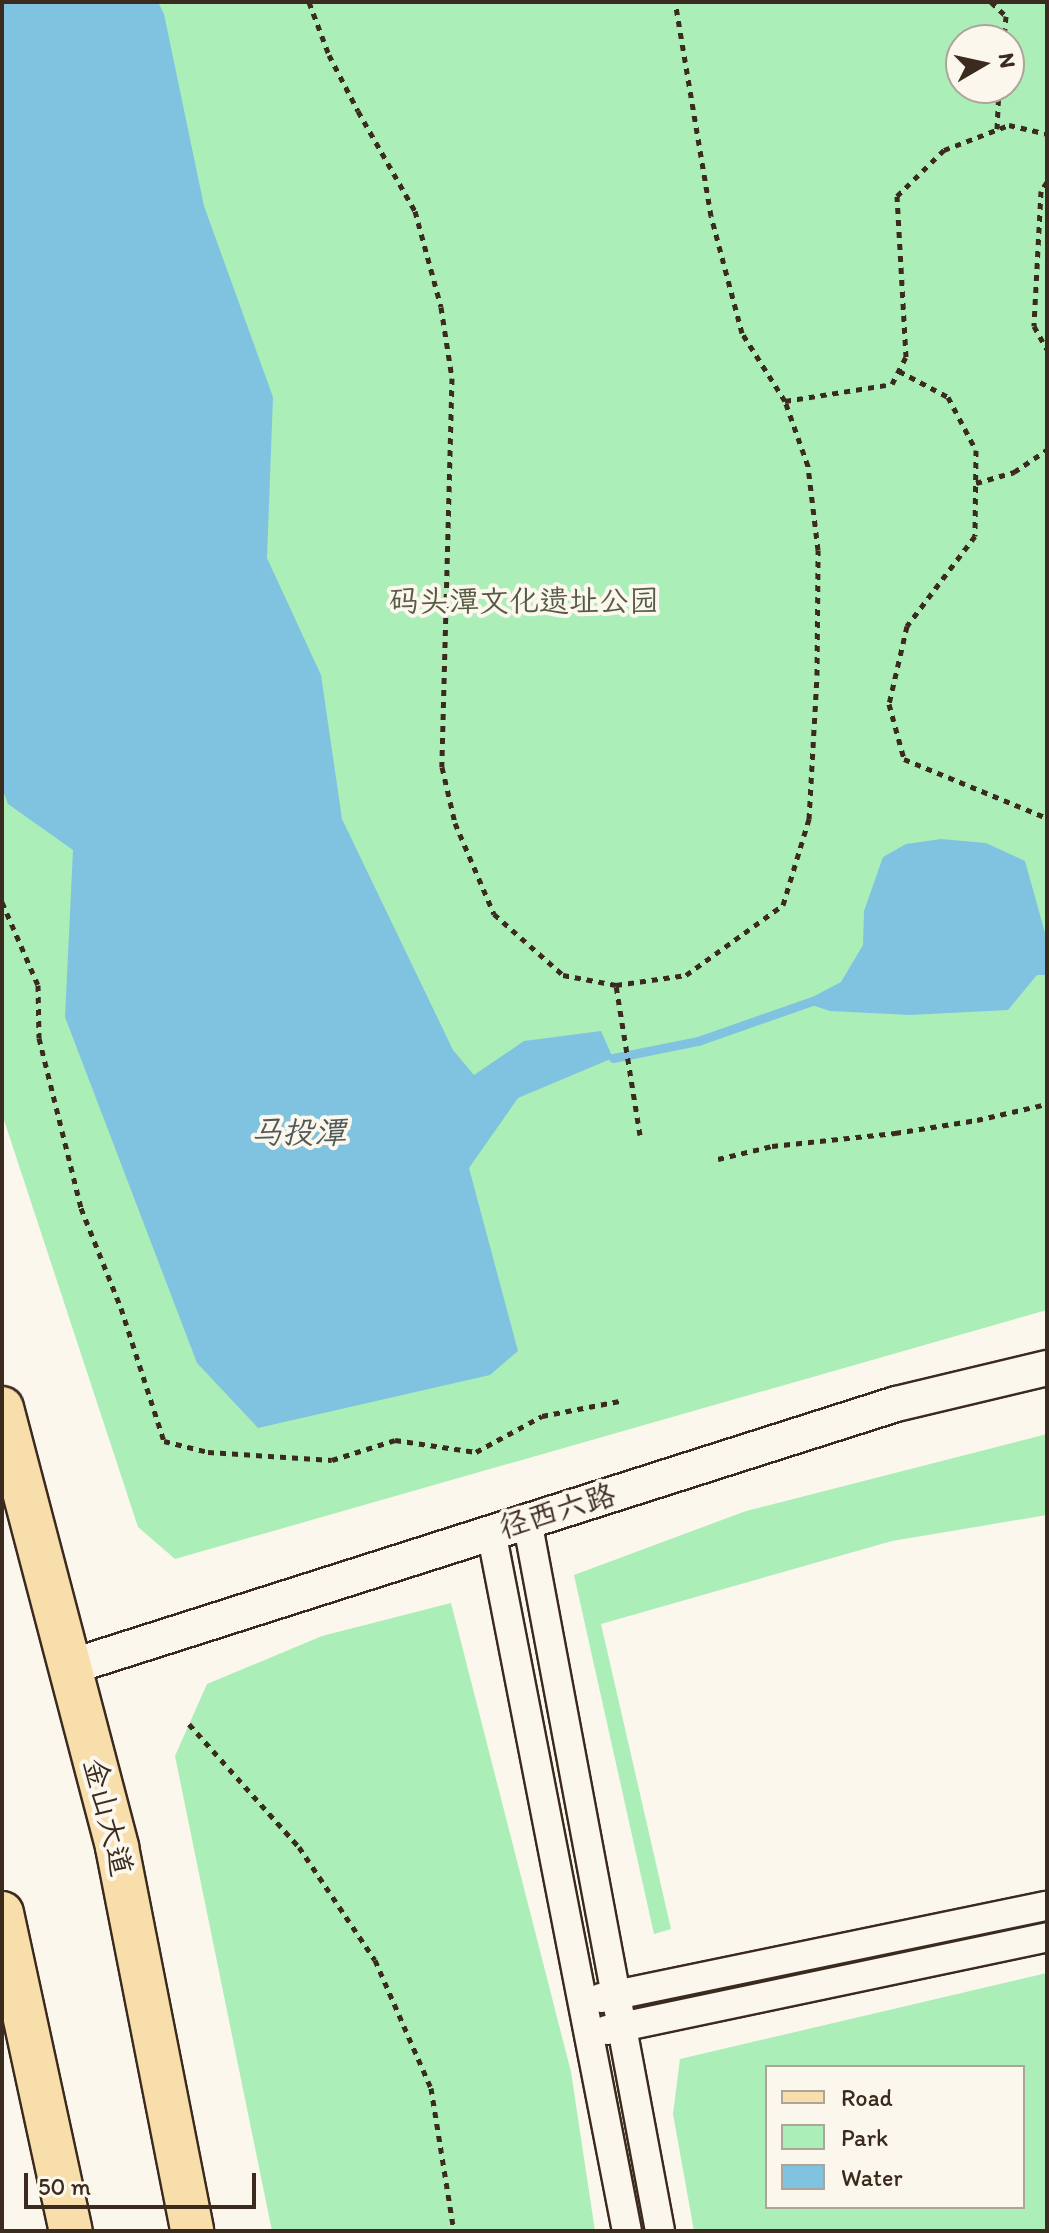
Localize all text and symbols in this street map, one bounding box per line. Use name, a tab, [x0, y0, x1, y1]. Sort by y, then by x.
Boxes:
north arrow	[945, 24, 1025, 104]
text: N	[993, 51, 1022, 70]
park label: 码头潭文化遗址公园	[389, 583, 659, 619]
water label: 马投潭	[250, 1113, 346, 1151]
street label: 径西六路	[494, 1476, 620, 1546]
street label: 金山大道	[76, 1754, 140, 1880]
legend	[765, 2065, 1025, 2209]
text: Road	[841, 2083, 893, 2112]
text: Park	[841, 2123, 888, 2152]
scale bar	[28, 2157, 260, 2207]
text: Water	[841, 2163, 903, 2192]
text: 50 m	[38, 2172, 91, 2201]

